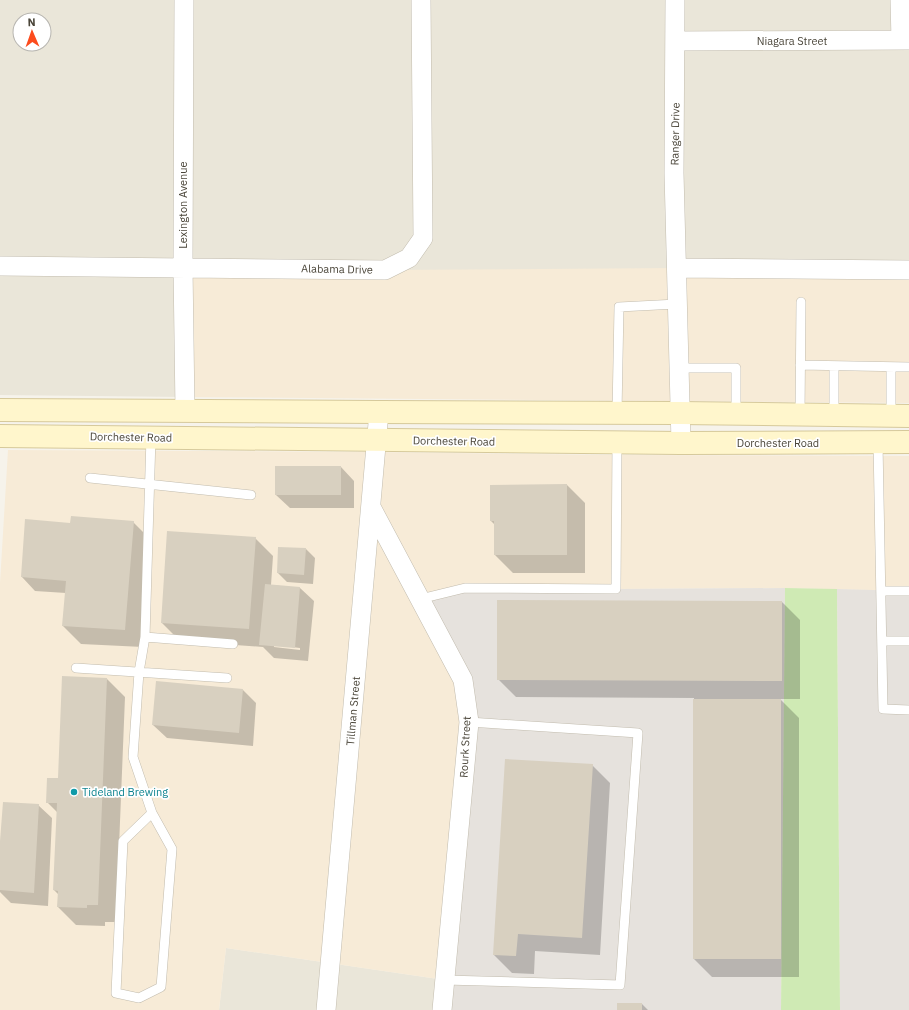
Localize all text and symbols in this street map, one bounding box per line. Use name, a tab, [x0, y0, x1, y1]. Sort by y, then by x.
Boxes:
north arrow	[12, 12, 52, 52]
text: N	[27, 15, 36, 29]
street label: Niagara Street	[757, 34, 827, 48]
street label: Ranger Drive	[667, 102, 683, 166]
street label: Lexington Avenue	[176, 161, 190, 249]
street label: Alabama Drive	[301, 261, 373, 277]
street label: Dorchester Road	[90, 429, 172, 445]
street label: Dorchester Road	[413, 433, 495, 449]
street label: Dorchester Road	[737, 436, 819, 450]
street label: Tillman Street	[343, 676, 363, 746]
street label: Rourk Street	[456, 716, 474, 778]
place label: Tideland Brewing	[82, 785, 168, 799]
marker: Tideland Brewing	[69, 787, 79, 797]

